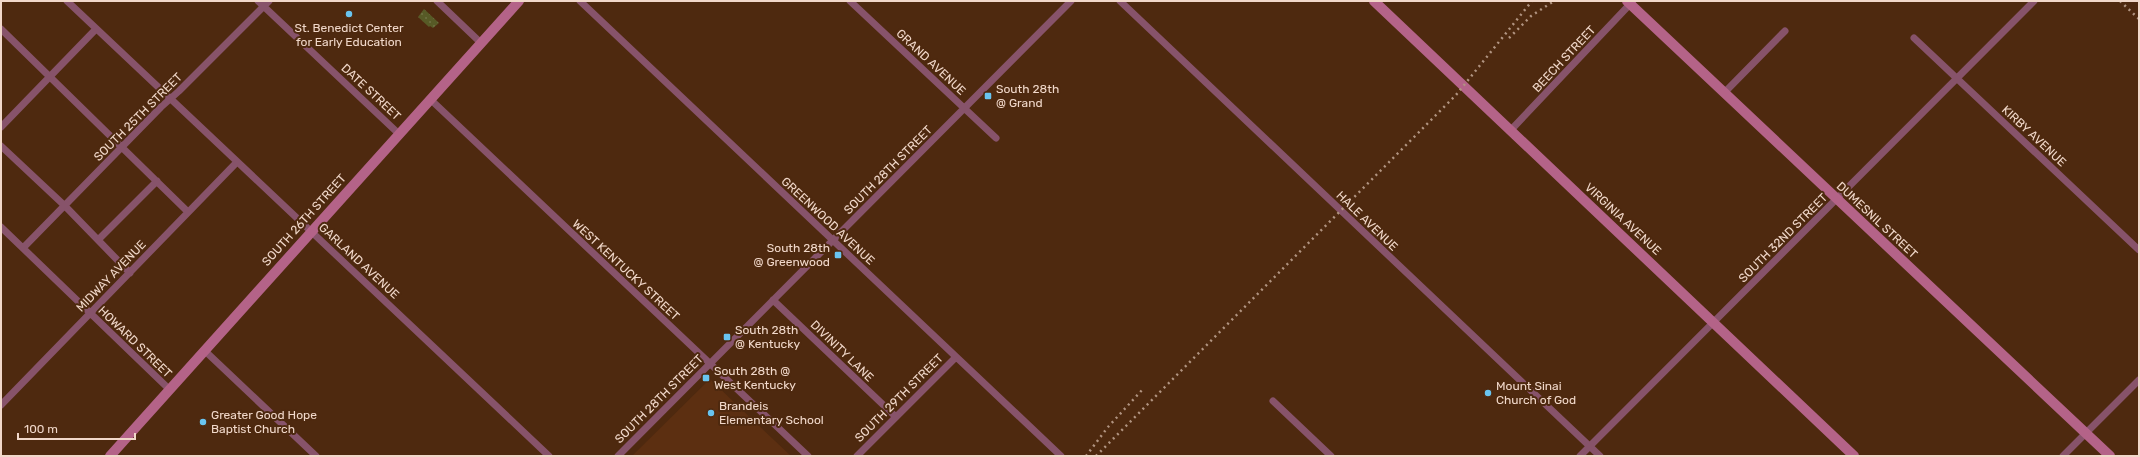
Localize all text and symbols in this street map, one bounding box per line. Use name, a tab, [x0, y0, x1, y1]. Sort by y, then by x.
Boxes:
marker: St. Benedict Center for Early Education	[344, 9, 354, 19]
place label: St. Benedict Center for Early Education	[294, 21, 404, 49]
street label: BEECH STREET	[1530, 23, 1598, 95]
street label: GRAND AVENUE	[893, 26, 969, 98]
street label: DATE STREET	[338, 61, 404, 123]
street label: SOUTH 25TH STREET	[91, 70, 185, 164]
place label: South 28th @ Grand	[996, 82, 1059, 110]
marker: South 28th @ Grand	[983, 91, 993, 101]
street label: KIRBY AVENUE	[1999, 103, 2069, 169]
street label: SOUTH 28TH STREET	[841, 123, 935, 217]
street label: SOUTH 26TH STREET	[259, 171, 349, 269]
street label: GREENWOOD AVENUE	[779, 174, 877, 268]
street label: DUMESNIL STREET	[1834, 179, 1920, 261]
street label: VIRGINIA AVENUE	[1582, 180, 1664, 258]
street label: HALE AVENUE	[1333, 188, 1401, 254]
street label: SOUTH 32ND STREET	[1736, 191, 1830, 285]
street label: WEST KENTUCKY STREET	[570, 217, 682, 323]
street label: GARLAND AVENUE	[316, 220, 402, 302]
street label: MIDWAY AVENUE	[73, 237, 149, 315]
place label: South 28th @ Greenwood	[753, 241, 830, 269]
marker: South 28th @ Greenwood	[833, 250, 843, 260]
street label: HOWARD STREET	[95, 303, 175, 381]
street label: DIVINITY LANE	[808, 317, 876, 385]
place label: South 28th @ Kentucky	[735, 323, 800, 351]
marker: South 28th @ Kentucky	[722, 332, 732, 342]
street label: SOUTH 29TH STREET	[852, 351, 946, 445]
street label: SOUTH 28TH STREET	[612, 352, 706, 446]
place label: South 28th @ West Kentucky	[714, 364, 796, 392]
marker: South 28th @ West Kentucky	[701, 373, 711, 383]
place label: Mount Sinai Church of God	[1496, 379, 1576, 407]
marker: Mount Sinai Church of God	[1483, 388, 1493, 398]
place label: Brandeis Elementary School	[719, 399, 824, 427]
place label: Greater Good Hope Baptist Church	[211, 408, 317, 436]
marker: Brandeis Elementary School	[706, 408, 716, 418]
scale bar	[18, 415, 135, 441]
marker: Greater Good Hope Baptist Church	[198, 417, 208, 427]
text: 100 m	[24, 422, 58, 436]

